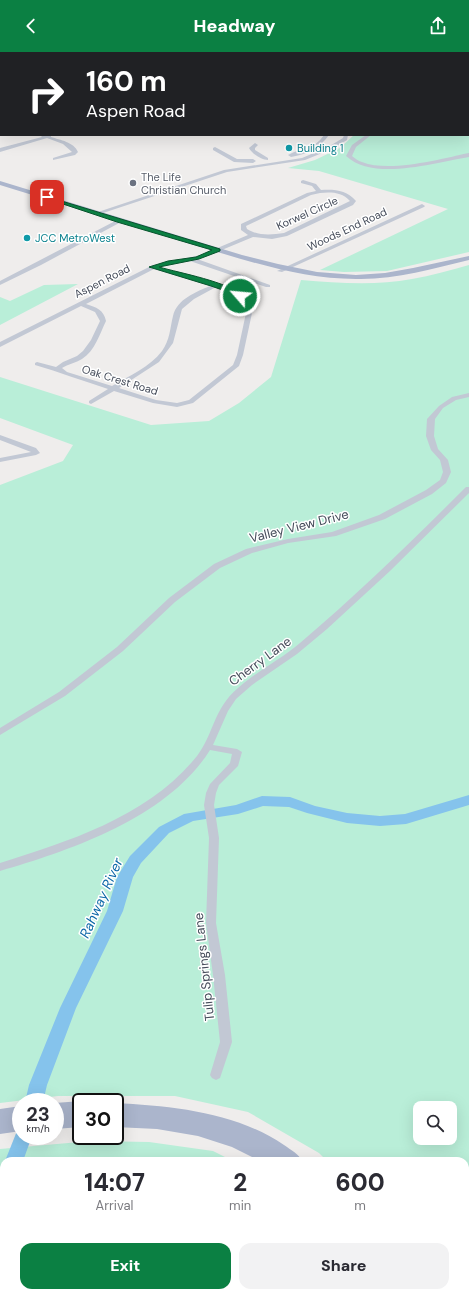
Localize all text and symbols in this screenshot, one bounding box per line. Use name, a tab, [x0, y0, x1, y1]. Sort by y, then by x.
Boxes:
text: Headway	[194, 14, 275, 38]
icon: back	[20, 15, 42, 37]
icon: share	[427, 15, 449, 37]
text: 160 m	[86, 63, 167, 100]
icon: right	[20, 68, 72, 120]
text: Aspen Road	[86, 99, 186, 123]
place label: Building 1	[297, 141, 343, 155]
marker: Building 1	[284, 143, 294, 153]
place label: The Life Christian Church	[141, 170, 226, 197]
marker: The Life Christian Church	[128, 178, 138, 188]
pin	[30, 180, 64, 214]
icon: arrive	[36, 186, 58, 208]
street label: Korwel Circle	[274, 193, 340, 233]
street label: Woods End Road	[305, 204, 389, 254]
place label: JCC MetroWest	[35, 231, 115, 245]
marker: JCC MetroWest	[22, 233, 32, 243]
street label: Aspen Road	[72, 261, 132, 301]
position arrow	[219, 275, 261, 317]
street label: Oak Crest Road	[80, 362, 160, 398]
street label: Valley View Drive	[248, 505, 350, 547]
street label: Cherry Lane	[225, 633, 295, 689]
water label: Rahway River	[75, 854, 127, 941]
street label: Tulip Springs Lane	[190, 912, 218, 1022]
speed limit sign: 30	[72, 1093, 124, 1145]
text: 23	[26, 1101, 50, 1127]
map controls	[413, 1101, 457, 1145]
button: search	[413, 1101, 457, 1145]
text: km/h	[26, 1122, 50, 1135]
text: 14:07	[84, 1167, 145, 1198]
text: 2	[233, 1167, 247, 1198]
text: 600	[336, 1167, 385, 1198]
text: Arrival	[96, 1197, 133, 1214]
text: min	[229, 1197, 251, 1214]
text: m	[354, 1197, 366, 1214]
button: Exit	[20, 1243, 231, 1289]
button: Share	[239, 1243, 449, 1289]

